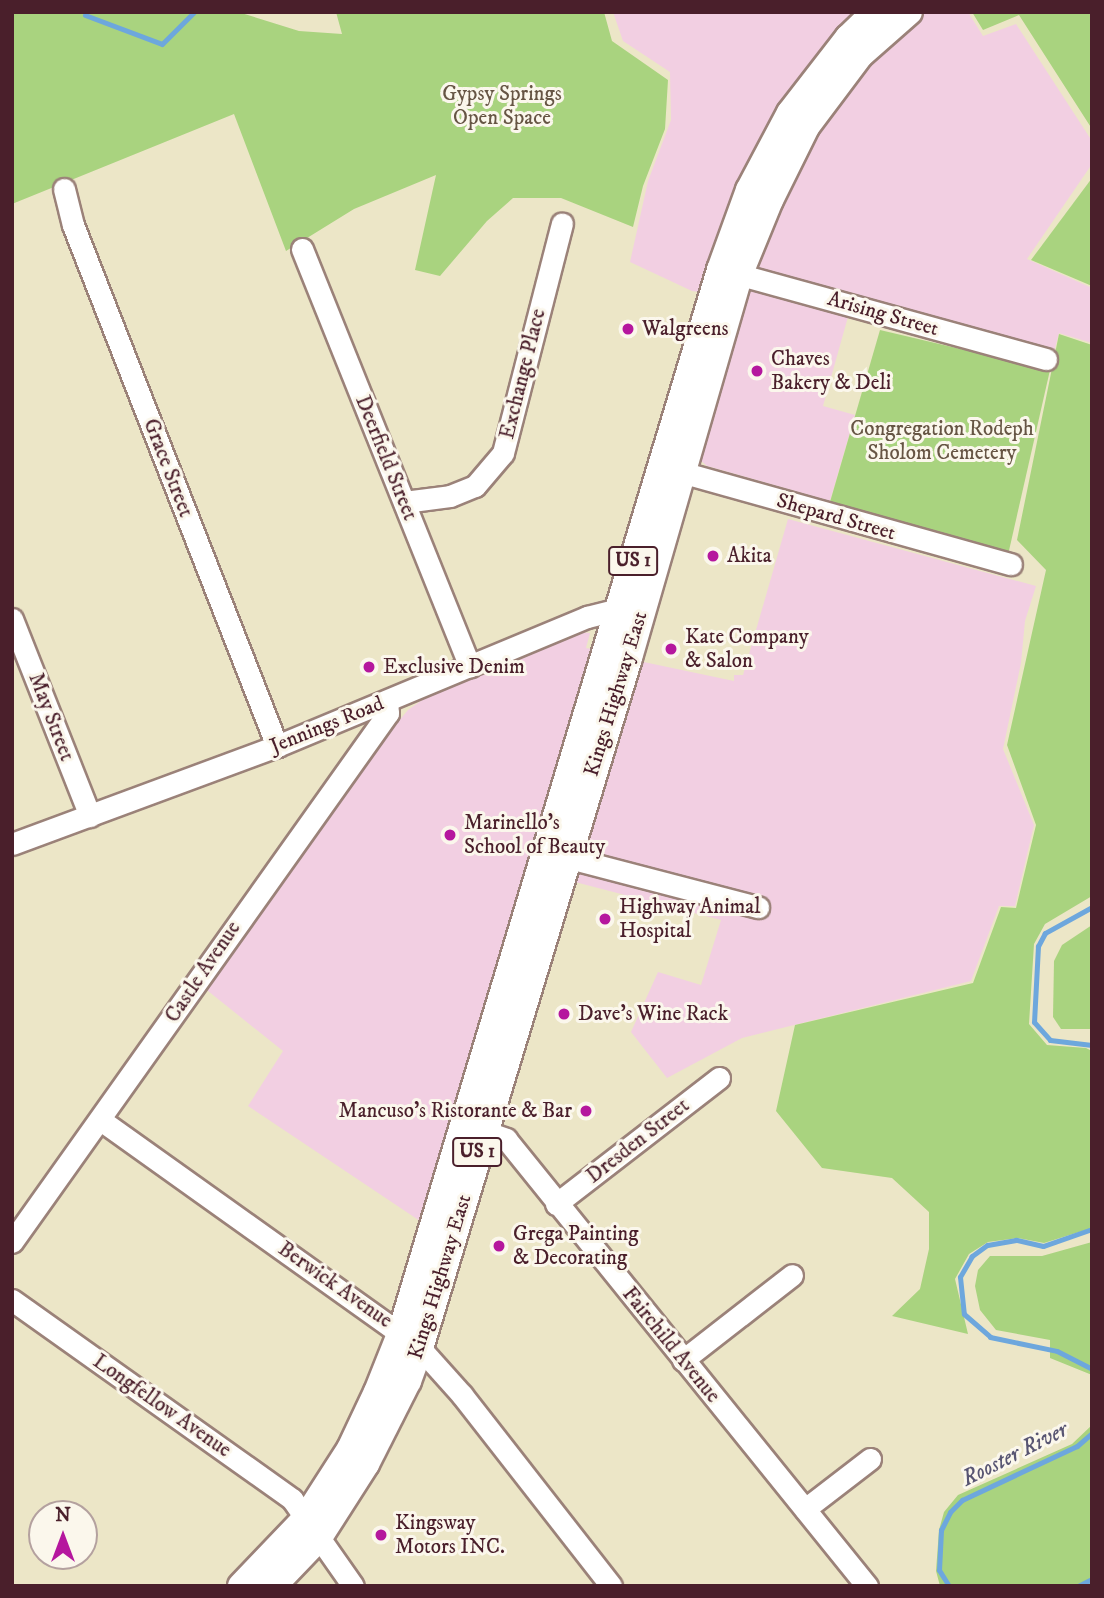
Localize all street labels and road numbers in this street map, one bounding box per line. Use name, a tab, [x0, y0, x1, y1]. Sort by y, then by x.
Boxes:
street label: Arising Street	[825, 286, 941, 342]
street label: Exchange Place	[495, 306, 551, 442]
street label: Deerfield Street	[350, 392, 422, 524]
street label: Grace Street	[138, 415, 198, 521]
street label: Shepard Street	[774, 488, 898, 546]
road number: US 1	[607, 546, 659, 576]
street label: Kings Highway East	[579, 608, 653, 780]
street label: May Street	[23, 669, 79, 765]
street label: Jennings Road	[267, 691, 387, 759]
street label: Castle Avenue	[160, 917, 246, 1027]
street label: Dresden Street	[582, 1093, 694, 1189]
road number: US 1	[451, 1136, 503, 1168]
street label: Kings Highway East	[403, 1191, 477, 1363]
street label: Berwick Avenue	[273, 1236, 397, 1334]
street label: Fairchild Avenue	[617, 1282, 725, 1408]
street label: Longfellow Avenue	[88, 1349, 236, 1463]

